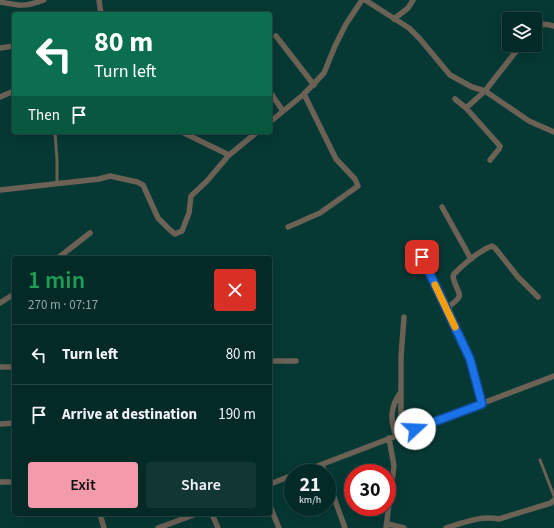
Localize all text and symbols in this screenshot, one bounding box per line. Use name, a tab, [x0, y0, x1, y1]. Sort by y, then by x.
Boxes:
map controls	[502, 12, 542, 52]
button: layers	[502, 12, 542, 52]
text: 80 m	[94, 22, 153, 62]
icon: left	[28, 28, 80, 80]
text: Turn left	[94, 59, 156, 84]
icon: arrive	[68, 104, 90, 126]
text: Then	[28, 105, 60, 126]
pin	[405, 240, 439, 274]
icon: arrive	[411, 246, 433, 268]
text: 1 min	[28, 263, 85, 298]
button: close	[214, 269, 256, 311]
text: 270 m · 07:17	[28, 296, 98, 314]
icon: left	[28, 344, 50, 366]
text: Turn left	[62, 344, 118, 365]
text: 80 m	[226, 344, 256, 365]
icon: arrive	[28, 404, 50, 426]
text: Arrive at destination	[62, 404, 197, 425]
text: 190 m	[218, 404, 256, 425]
position arrow	[394, 408, 436, 450]
button: Exit	[28, 462, 138, 508]
button: Share	[146, 462, 256, 508]
speed limit sign: 30	[344, 464, 396, 516]
text: 21	[299, 471, 321, 499]
text: km/h	[299, 493, 321, 507]

